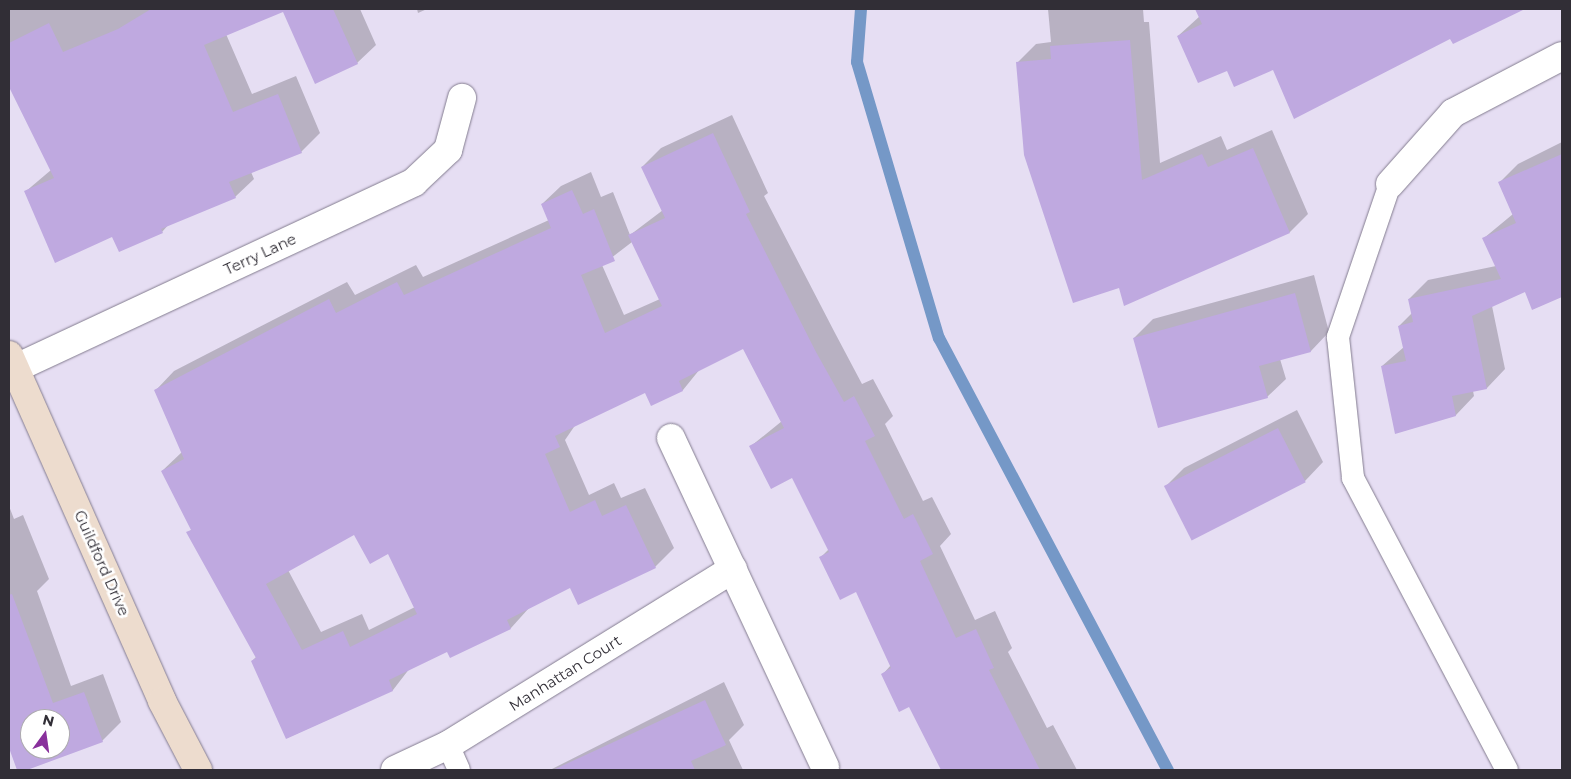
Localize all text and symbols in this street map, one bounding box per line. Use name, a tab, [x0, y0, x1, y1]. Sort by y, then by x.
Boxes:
street label: Terry Lane	[221, 229, 299, 279]
street label: Guildford Drive	[71, 508, 133, 618]
street label: Manhattan Court	[506, 631, 624, 715]
north arrow	[20, 709, 70, 759]
text: N	[41, 710, 56, 731]

